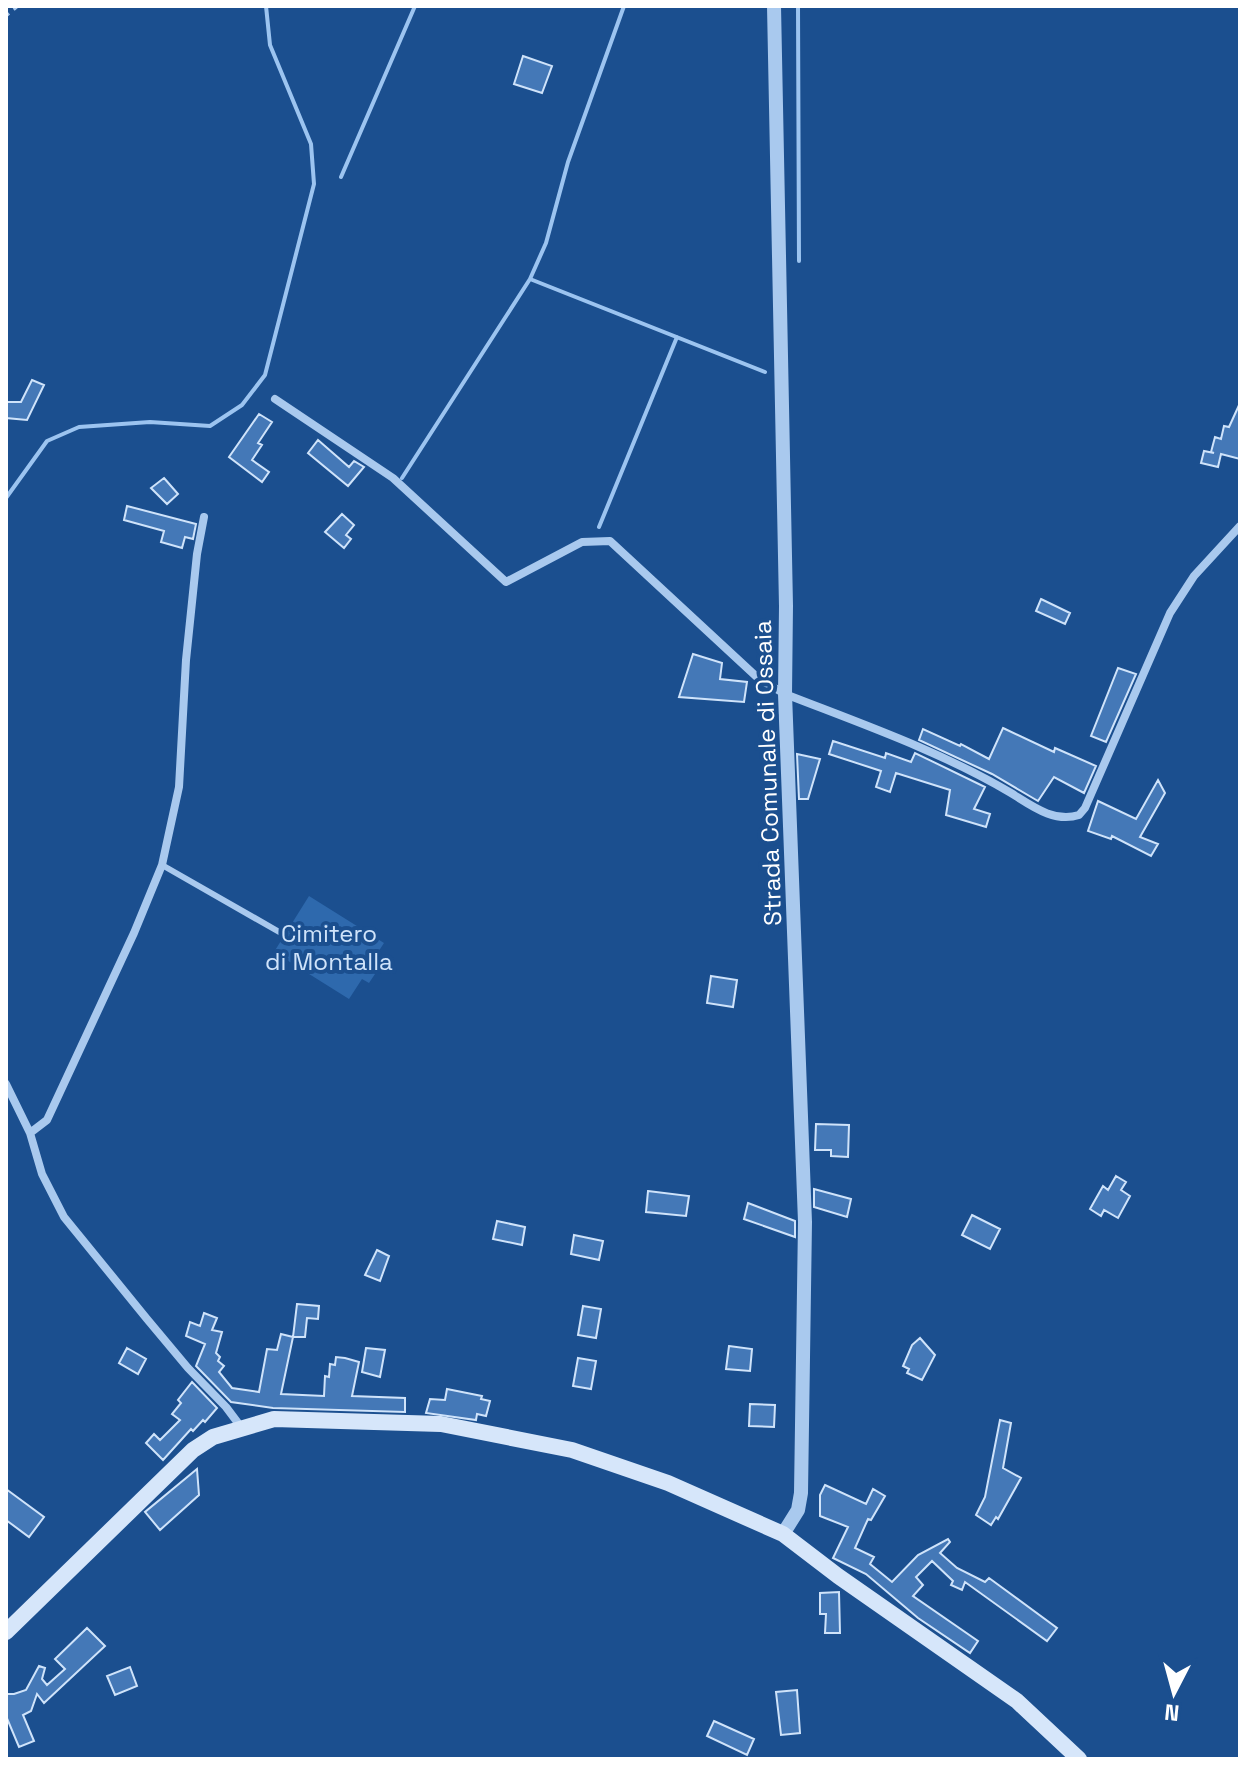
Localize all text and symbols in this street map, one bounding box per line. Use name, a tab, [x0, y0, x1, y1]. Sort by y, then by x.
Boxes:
street label: Strada Comunale di Ossaia	[747, 620, 788, 926]
park label: Cimitero di Montalla	[265, 918, 393, 977]
north arrow	[1134, 1653, 1214, 1733]
text: N	[1163, 1698, 1181, 1728]

